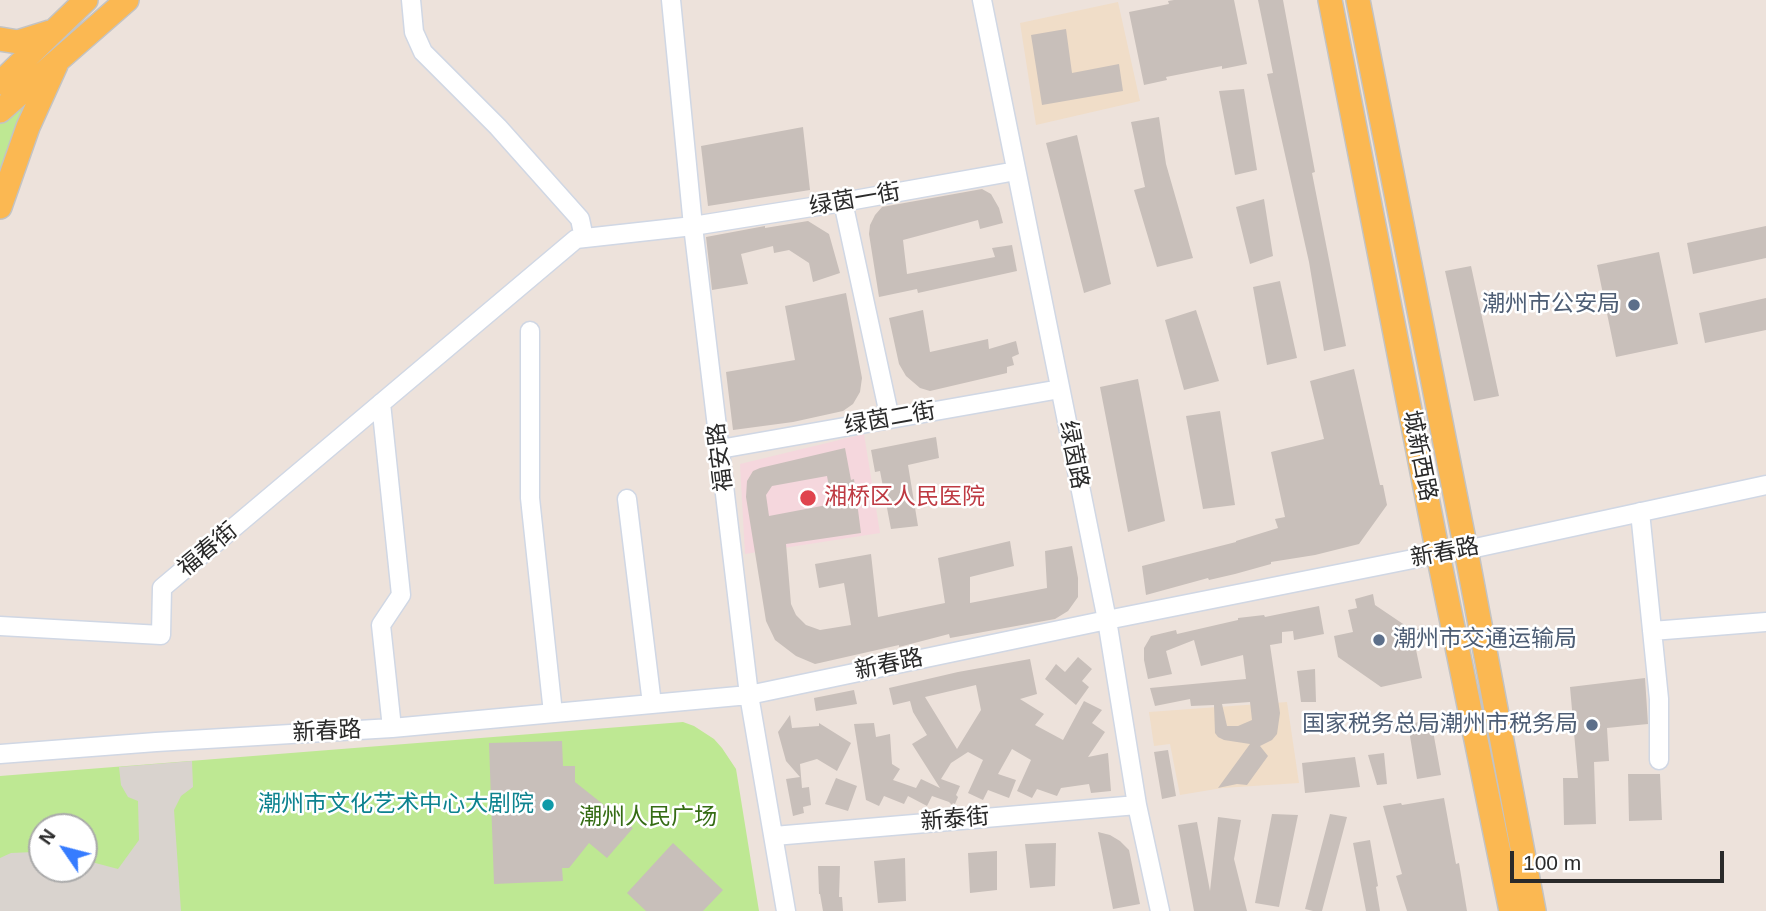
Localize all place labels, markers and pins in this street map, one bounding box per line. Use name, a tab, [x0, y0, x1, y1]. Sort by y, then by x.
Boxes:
place label: 潮州市公安局	[1482, 291, 1620, 319]
marker: 潮州市公安局	[1626, 297, 1642, 313]
place label: 湘桥区人民医院	[824, 484, 985, 512]
marker: 湘桥区人民医院	[798, 488, 818, 508]
place label: 潮州市交通运输局	[1393, 626, 1577, 654]
marker: 潮州市交通运输局	[1371, 632, 1387, 648]
place label: 国家税务总局潮州市税务局	[1302, 711, 1578, 739]
marker: 国家税务总局潮州市税务局	[1584, 717, 1600, 733]
place label: 潮州市文化艺术中心大剧院	[258, 791, 534, 819]
marker: 潮州市文化艺术中心大剧院	[540, 797, 556, 813]

